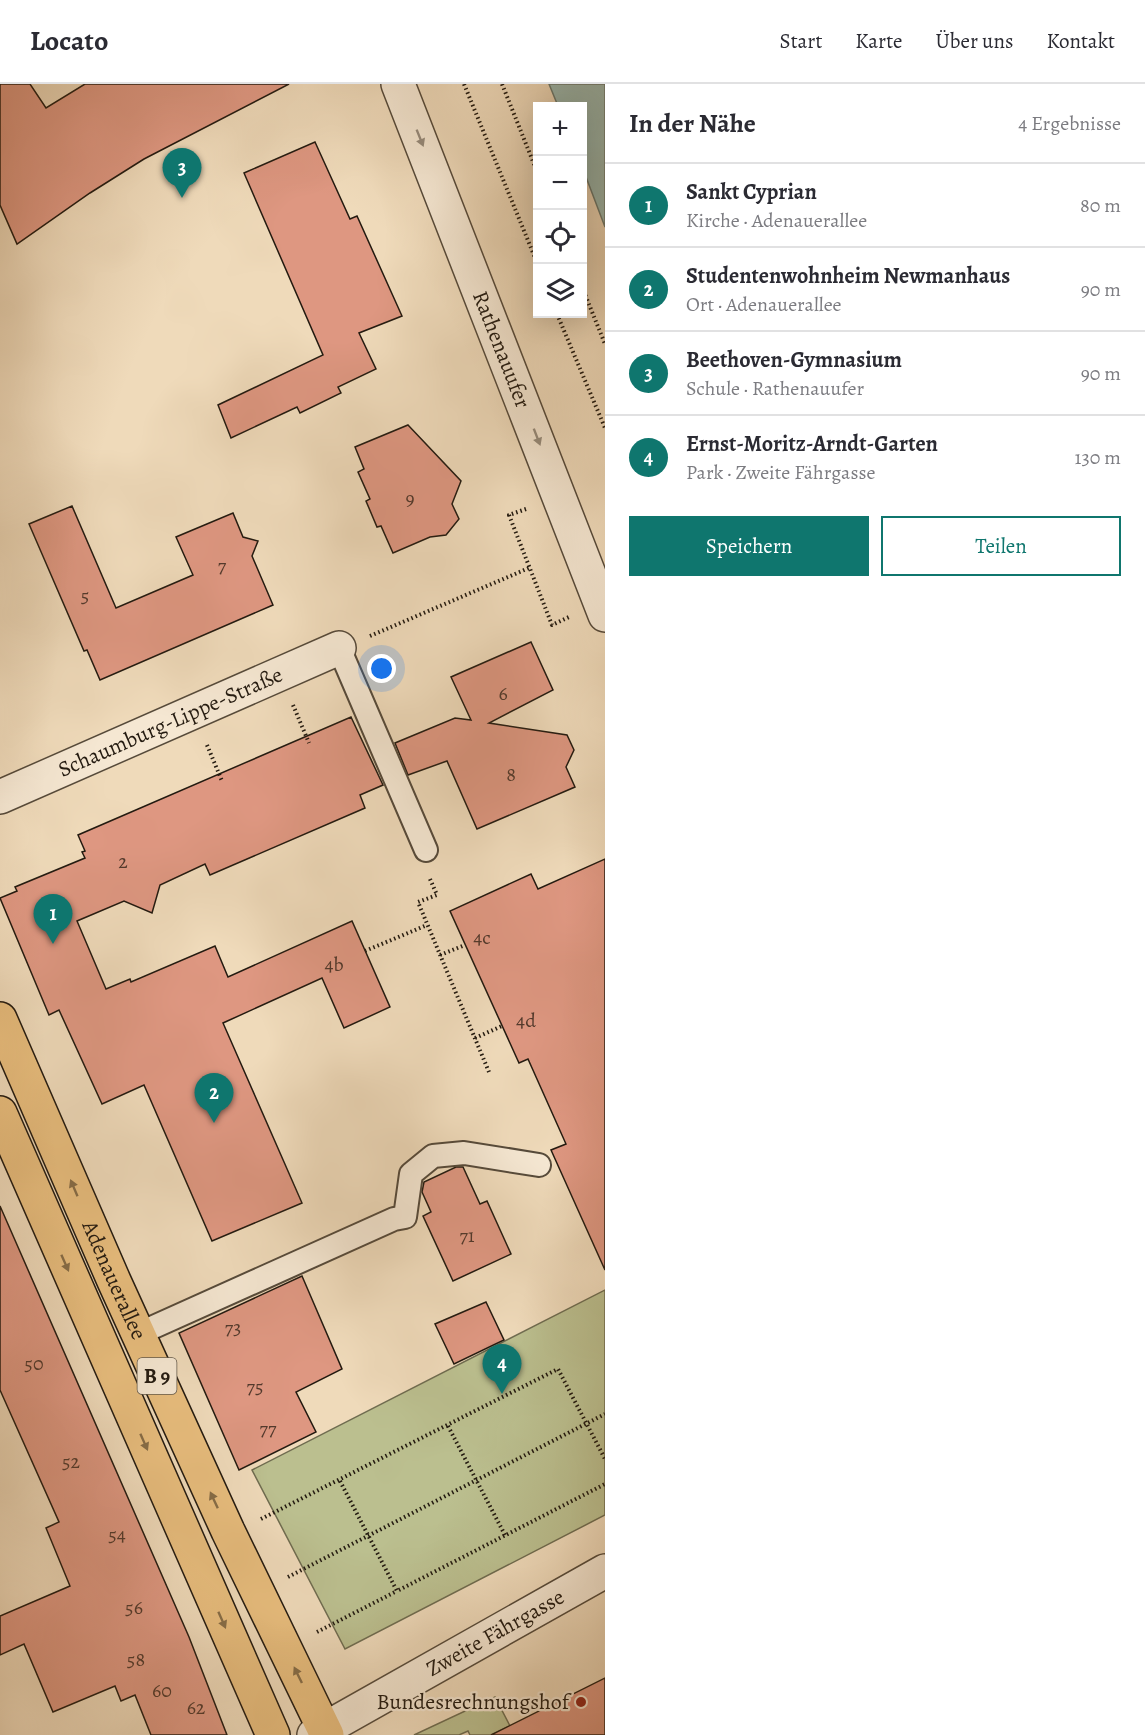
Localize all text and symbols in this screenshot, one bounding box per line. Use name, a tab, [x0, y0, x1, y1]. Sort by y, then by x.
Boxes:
text: Locato	[30, 22, 108, 60]
text: Start	[780, 27, 822, 55]
text: Karte	[855, 27, 903, 55]
text: Über uns	[936, 27, 1013, 55]
text: Kontakt	[1046, 27, 1115, 55]
map controls	[533, 102, 587, 318]
button: +	[533, 102, 587, 156]
text: In der Nähe	[629, 106, 756, 141]
text: 4 Ergebnisse	[1018, 110, 1121, 137]
one-way arrow	[416, 129, 425, 147]
pin: 3	[162, 148, 201, 198]
button: −	[533, 156, 587, 210]
text: Sankt Cyprian	[686, 177, 817, 207]
text: 1	[645, 192, 652, 219]
text: 80 m	[1080, 192, 1121, 219]
text: Kirche · Adenauerallee	[686, 207, 867, 234]
button: locate	[533, 210, 587, 264]
text: Studentenwohnheim Newmanhaus	[686, 261, 1010, 291]
button: layers	[533, 264, 587, 318]
text: 2	[644, 276, 653, 303]
text: 90 m	[1081, 276, 1121, 303]
street label: Rathenauufer	[465, 287, 538, 413]
text: Ort · Adenauerallee	[686, 291, 842, 318]
text: Beethoven-Gymnasium	[686, 345, 902, 375]
text: 3	[644, 360, 653, 387]
text: 90 m	[1081, 360, 1121, 387]
text: Schule · Rathenauufer	[686, 375, 864, 402]
one-way arrow	[533, 428, 542, 446]
text: Ernst-Moritz-Arndt-Garten	[686, 429, 938, 459]
text: 4	[644, 444, 653, 471]
text: 130 m	[1075, 444, 1121, 471]
text: Park · Zweite Fährgasse	[686, 459, 875, 486]
house number: 9	[405, 485, 415, 512]
button: Speichern	[629, 516, 869, 576]
button: Teilen	[881, 516, 1121, 576]
house number: 7	[218, 552, 227, 579]
house number: 5	[81, 582, 89, 609]
your location	[367, 654, 396, 683]
street label: Schaumburg-Lippe-Straße	[53, 660, 287, 785]
house number: 6	[498, 680, 508, 707]
house number: 8	[506, 761, 516, 788]
house number: 2	[118, 848, 128, 875]
pin: 1	[34, 894, 72, 944]
house number: 4c	[473, 924, 491, 951]
house number: 4b	[324, 951, 344, 978]
house number: 4d	[516, 1007, 536, 1034]
pin: 2	[194, 1074, 234, 1123]
one-way arrow	[69, 1179, 78, 1196]
street label: Adenauerallee	[74, 1215, 154, 1344]
house number: 71	[459, 1222, 475, 1249]
one-way arrow	[61, 1254, 71, 1272]
house number: 73	[225, 1314, 241, 1341]
pin: 4	[482, 1344, 522, 1394]
house number: 50	[24, 1350, 44, 1377]
road number: B 9	[138, 1358, 176, 1394]
house number: 75	[247, 1373, 264, 1400]
house number: 77	[260, 1415, 277, 1442]
one-way arrow	[139, 1433, 149, 1451]
house number: 52	[62, 1448, 81, 1475]
one-way arrow	[209, 1490, 219, 1508]
house number: 54	[108, 1521, 126, 1548]
street label: Zweite Fährgasse	[421, 1582, 570, 1684]
house number: 56	[125, 1594, 143, 1621]
one-way arrow	[218, 1611, 228, 1629]
house number: 58	[127, 1646, 145, 1673]
one-way arrow	[294, 1667, 303, 1684]
house number: 60	[152, 1677, 172, 1704]
place label: Bundesrechnungshof	[376, 1687, 572, 1717]
house number: 62	[187, 1694, 206, 1721]
marker: Bundesrechnungshof	[574, 1695, 588, 1709]

